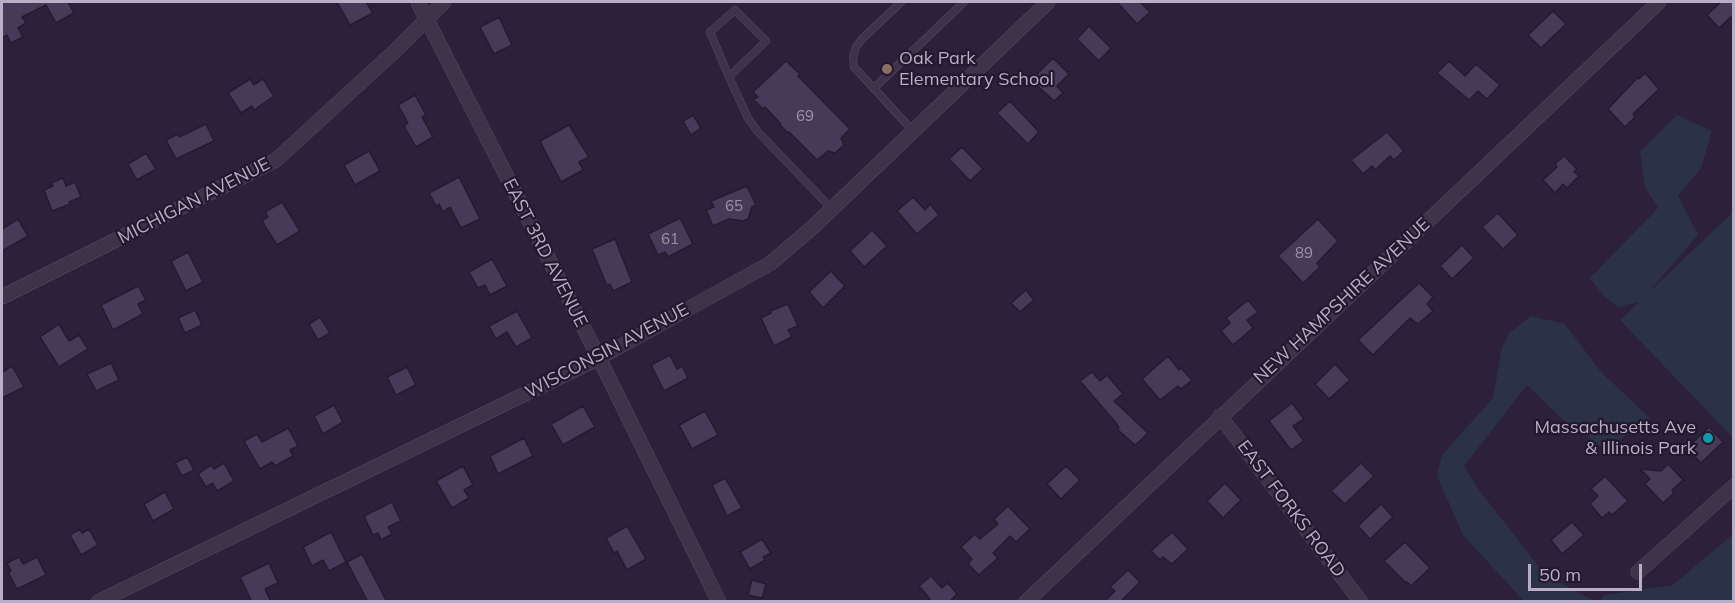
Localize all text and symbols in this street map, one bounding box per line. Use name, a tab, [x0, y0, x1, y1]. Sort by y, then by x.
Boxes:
place label: Oak Park Elementary School	[899, 48, 1054, 90]
marker: Oak Park Elementary School	[880, 62, 894, 76]
house number: 69	[796, 107, 814, 125]
street label: MICHIGAN AVENUE	[114, 153, 274, 249]
street label: EAST 3RD AVENUE	[498, 175, 592, 331]
house number: 65	[725, 197, 743, 215]
street label: NEW HAMPSHIRE AVENUE	[1250, 214, 1434, 388]
house number: 61	[661, 230, 679, 248]
house number: 89	[1295, 244, 1313, 262]
street label: WISCONSIN AVENUE	[522, 299, 692, 403]
place label: Massachusetts Ave & Illinois Park	[1535, 417, 1696, 460]
marker: Massachusetts Ave & Illinois Park	[1701, 431, 1715, 445]
street label: EAST FORKS ROAD	[1233, 436, 1349, 582]
scale bar	[1531, 552, 1645, 590]
text: 50 m	[1539, 563, 1581, 586]

